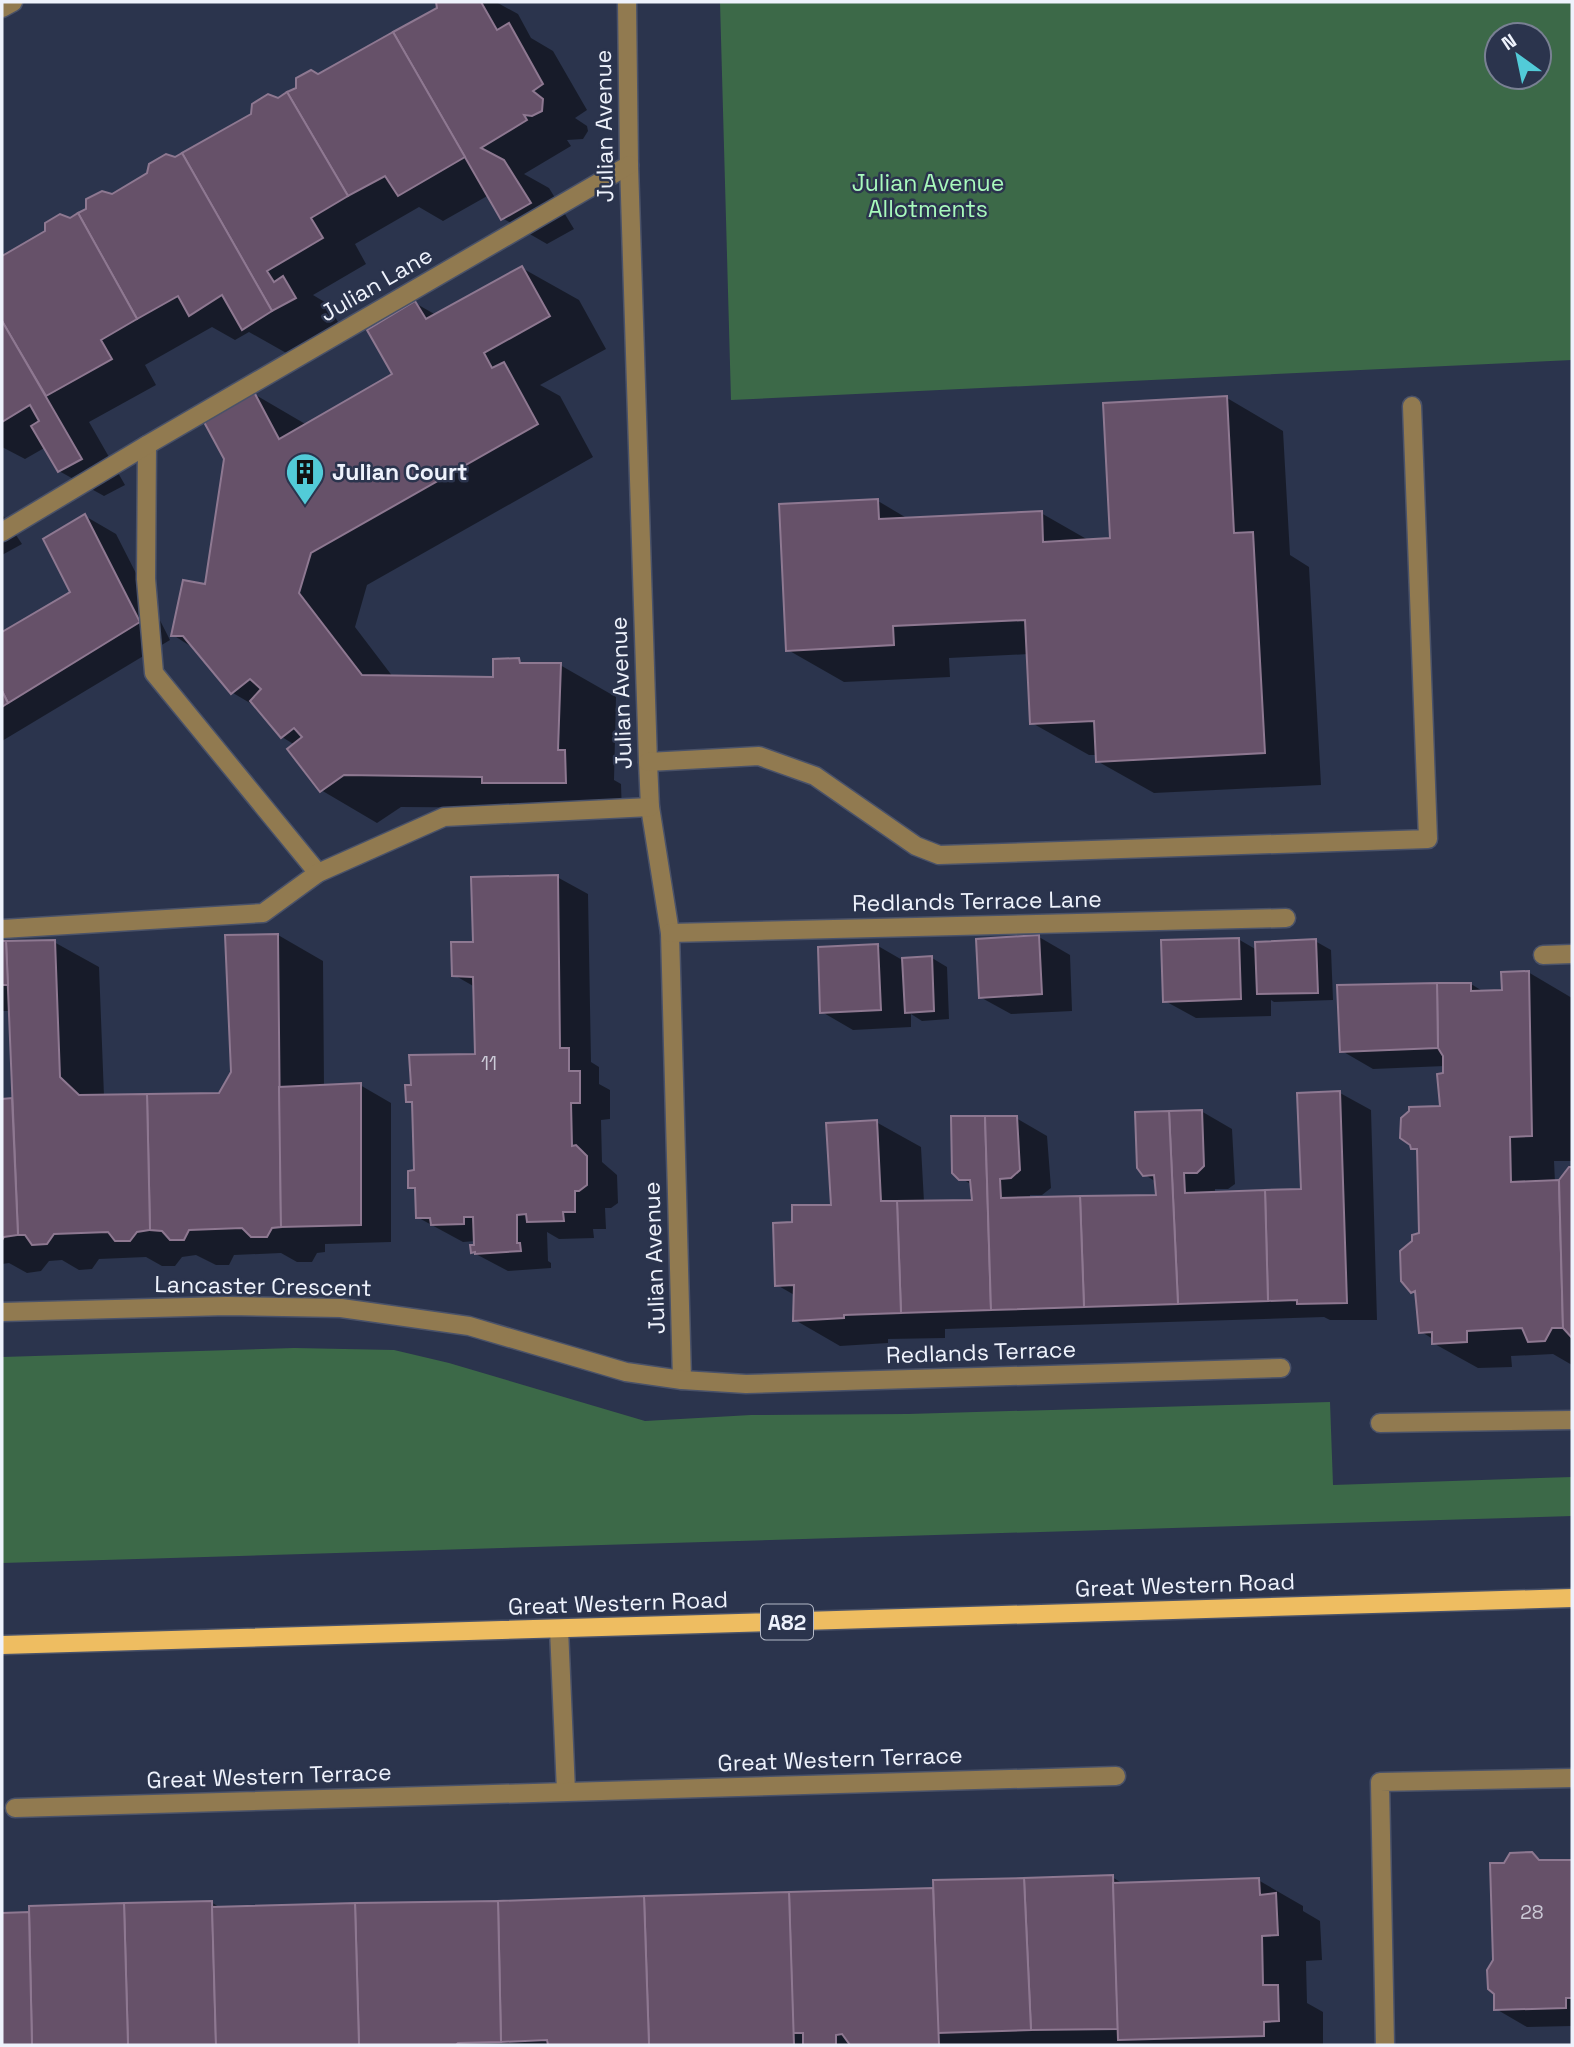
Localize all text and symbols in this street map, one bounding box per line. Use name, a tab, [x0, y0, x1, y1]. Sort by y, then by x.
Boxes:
north arrow	[1483, 21, 1553, 91]
text: N	[1497, 28, 1521, 56]
street label: Julian Avenue	[588, 49, 620, 203]
park label: Julian Avenue Allotments	[852, 168, 1004, 224]
street label: Julian Lane	[314, 240, 438, 328]
building icon: Julian Court	[284, 451, 326, 506]
place label: Julian Court	[332, 457, 468, 487]
street label: Julian Avenue	[603, 616, 639, 770]
street label: Redlands Terrace Lane	[852, 884, 1102, 918]
house number: 11	[481, 1051, 497, 1076]
street label: Julian Avenue	[636, 1181, 672, 1335]
street label: Lancaster Crescent	[154, 1269, 372, 1303]
street label: Redlands Terrace	[885, 1334, 1077, 1370]
street label: Great Western Road	[1075, 1566, 1295, 1604]
street label: Great Western Road	[508, 1584, 728, 1622]
road number: A82	[761, 1604, 813, 1640]
street label: Great Western Terrace	[717, 1740, 963, 1778]
street label: Great Western Terrace	[146, 1757, 392, 1795]
house number: 28	[1520, 1900, 1544, 1925]

